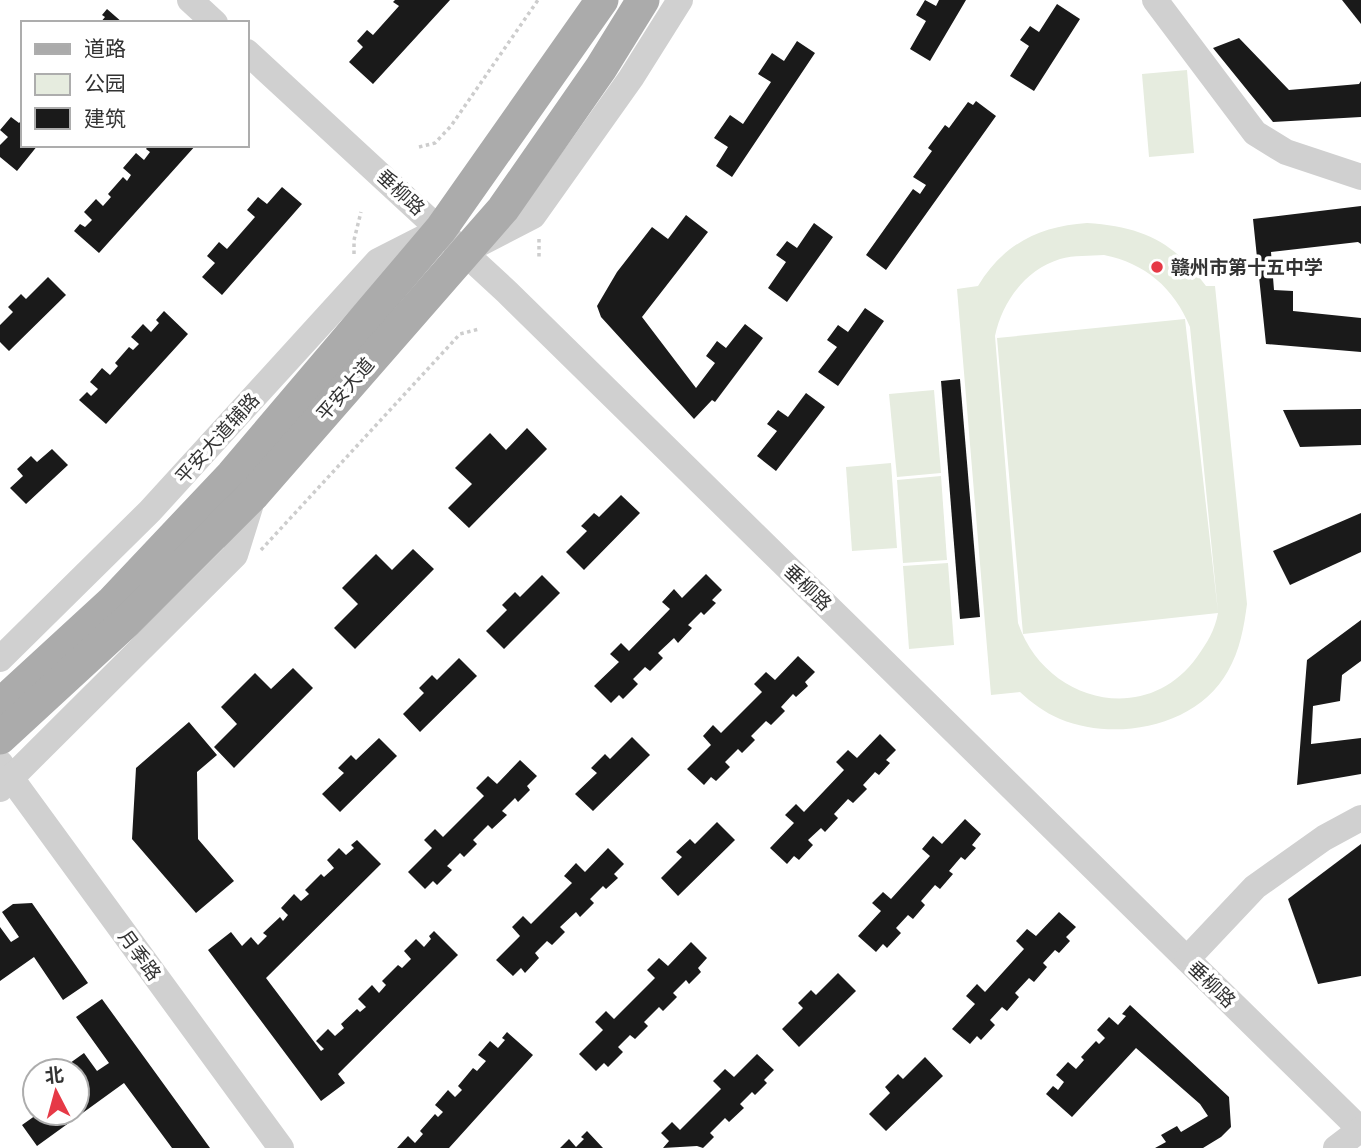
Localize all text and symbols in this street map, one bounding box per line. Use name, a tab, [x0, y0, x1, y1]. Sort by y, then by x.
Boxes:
legend	[21, 21, 248, 147]
text: 道路	[84, 36, 126, 61]
text: 公园	[84, 71, 126, 96]
text: 建筑	[84, 106, 126, 131]
street label: 垂柳路	[372, 165, 429, 220]
place label: 赣州市第十五中学	[1171, 256, 1323, 279]
marker: 赣州市第十五中学	[1149, 259, 1165, 275]
street label: 平安大道	[312, 353, 379, 426]
street label: 平安大道辅路	[171, 388, 264, 488]
street label: 垂柳路	[779, 559, 836, 615]
street label: 月季路	[114, 925, 166, 985]
street label: 垂柳路	[1183, 956, 1240, 1012]
north arrow	[21, 1057, 91, 1127]
text: 北	[44, 1063, 65, 1088]

